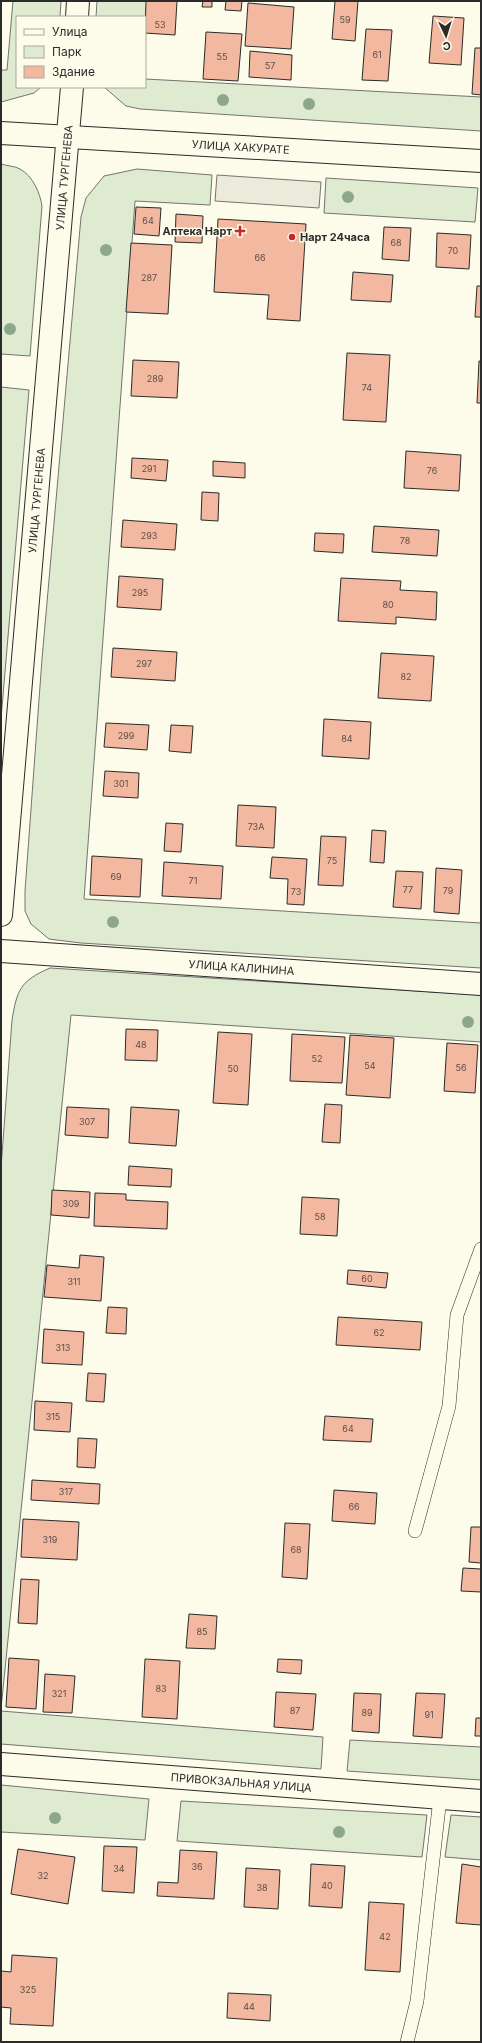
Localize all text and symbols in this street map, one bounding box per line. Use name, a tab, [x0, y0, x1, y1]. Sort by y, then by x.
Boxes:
house number: 59	[339, 14, 351, 25]
legend	[16, 16, 146, 88]
north arrow	[426, 16, 466, 56]
house number: 53	[154, 19, 166, 30]
text: Улица	[52, 24, 87, 39]
text: С	[442, 39, 451, 53]
text: Парк	[52, 44, 82, 59]
house number: 61	[372, 49, 382, 60]
house number: 55	[217, 51, 227, 62]
house number: 57	[265, 60, 275, 71]
text: Здание	[52, 64, 95, 79]
street label: УЛИЦА ТУРГЕНЕВА	[53, 124, 76, 231]
street label: УЛИЦА ХАКУРАТЕ	[191, 137, 290, 157]
house number: 64	[142, 215, 154, 226]
place label: Аптека Нарт	[163, 224, 232, 238]
marker: Аптека Нарт	[235, 226, 245, 236]
place label: Нарт 24часа	[300, 230, 370, 244]
marker: Нарт 24часа	[287, 232, 297, 242]
house number: 68	[390, 237, 402, 248]
house number: 70	[448, 245, 459, 256]
house number: 66	[254, 252, 266, 263]
house number: 287	[141, 272, 157, 283]
house number: 289	[147, 373, 164, 384]
house number: 74	[362, 382, 372, 393]
street label: УЛИЦА ТУРГЕНЕВА	[25, 447, 48, 554]
house number: 291	[142, 463, 156, 474]
house number: 76	[427, 465, 438, 476]
house number: 293	[141, 530, 158, 541]
house number: 78	[400, 535, 411, 546]
house number: 295	[132, 587, 148, 598]
house number: 80	[382, 599, 394, 610]
house number: 297	[136, 658, 152, 669]
house number: 82	[400, 671, 412, 682]
house number: 299	[118, 730, 135, 741]
house number: 84	[341, 733, 353, 744]
house number: 301	[114, 778, 128, 789]
house number: 73А	[248, 821, 264, 832]
house number: 75	[327, 855, 337, 866]
house number: 69	[110, 871, 122, 882]
house number: 71	[189, 875, 197, 886]
house number: 77	[403, 884, 413, 895]
house number: 79	[443, 885, 454, 896]
house number: 73	[291, 886, 302, 897]
street label: УЛИЦА КАЛИНИНА	[188, 957, 295, 978]
house number: 48	[135, 1039, 147, 1050]
house number: 52	[312, 1053, 322, 1064]
house number: 54	[364, 1060, 376, 1071]
house number: 56	[455, 1062, 467, 1073]
house number: 50	[227, 1063, 239, 1074]
house number: 307	[79, 1116, 95, 1127]
house number: 309	[63, 1198, 80, 1209]
house number: 58	[314, 1211, 326, 1222]
house number: 60	[361, 1273, 373, 1284]
house number: 311	[68, 1276, 80, 1287]
house number: 62	[373, 1327, 385, 1338]
house number: 313	[56, 1342, 71, 1353]
house number: 315	[46, 1411, 60, 1422]
house number: 64	[342, 1423, 354, 1434]
house number: 317	[59, 1486, 73, 1497]
house number: 66	[348, 1501, 360, 1512]
house number: 319	[43, 1534, 58, 1545]
house number: 68	[290, 1544, 302, 1555]
house number: 85	[196, 1626, 208, 1637]
house number: 83	[155, 1683, 167, 1694]
house number: 321	[52, 1688, 66, 1699]
house number: 87	[290, 1705, 300, 1716]
house number: 89	[361, 1707, 373, 1718]
house number: 91	[424, 1709, 434, 1720]
street label: ПРИВОКЗАЛЬНАЯ УЛИЦА	[170, 1770, 313, 1795]
house number: 36	[191, 1861, 203, 1872]
house number: 34	[113, 1863, 125, 1874]
house number: 32	[37, 1870, 49, 1881]
house number: 40	[321, 1880, 333, 1891]
house number: 38	[256, 1882, 268, 1893]
house number: 42	[379, 1931, 391, 1942]
house number: 325	[20, 1984, 36, 1995]
house number: 44	[243, 2001, 255, 2012]

